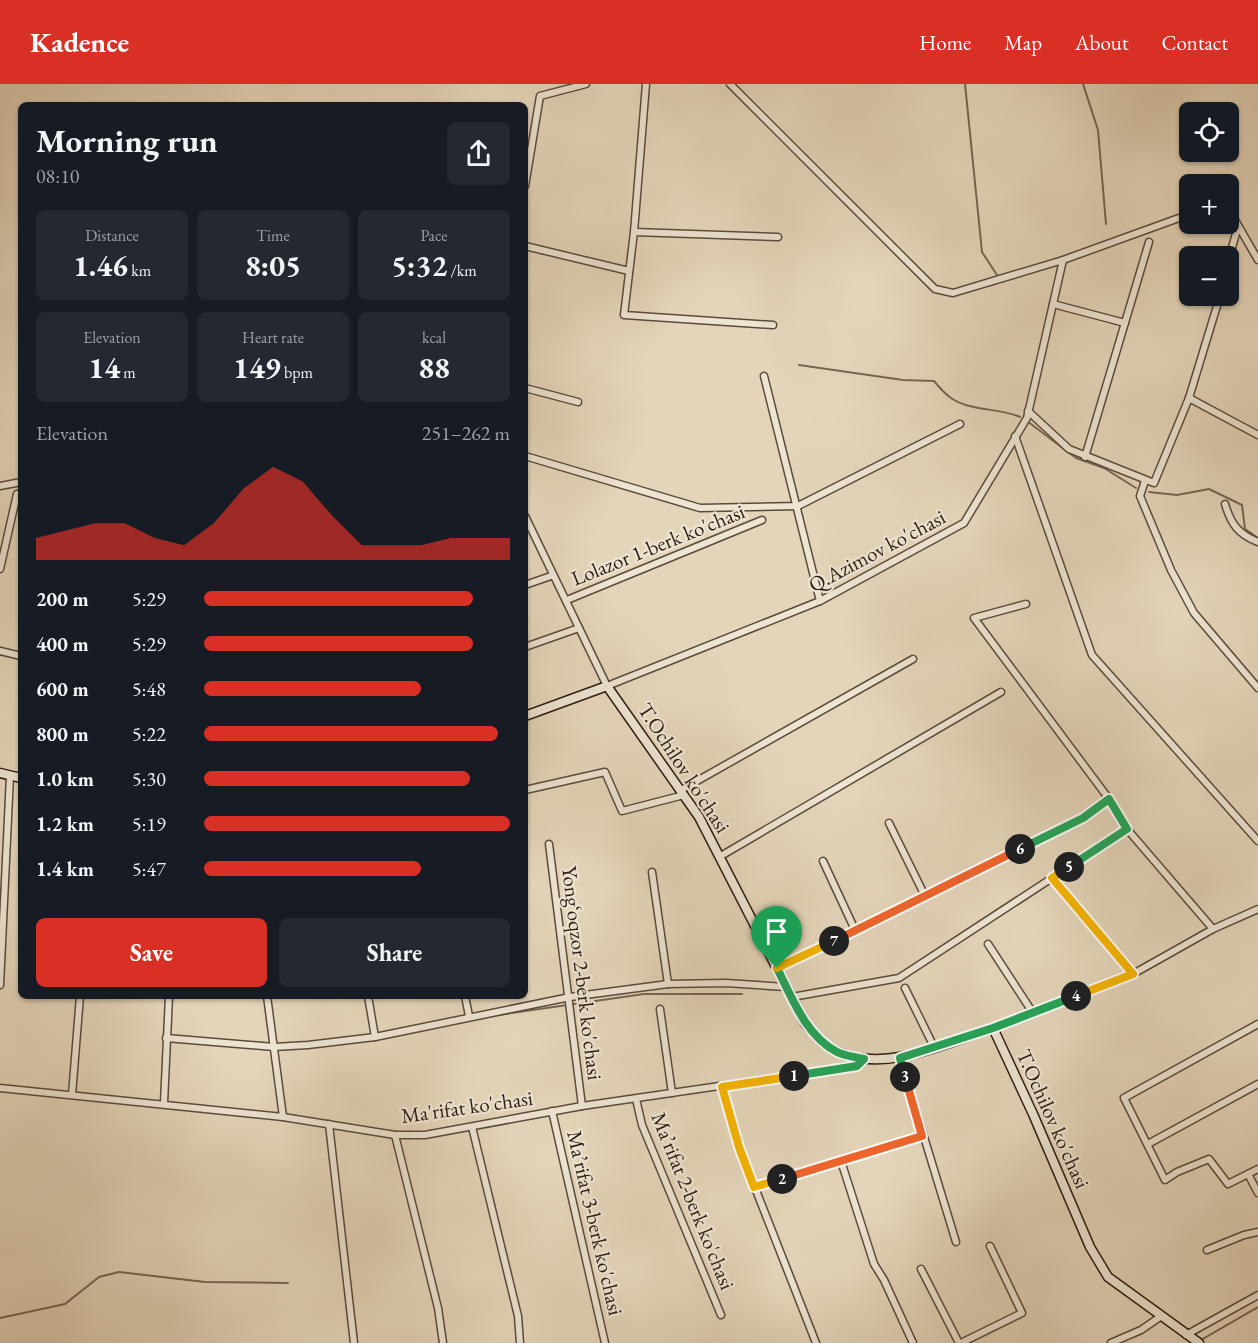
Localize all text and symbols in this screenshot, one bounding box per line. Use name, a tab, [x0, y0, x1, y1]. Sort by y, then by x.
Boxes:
text: Kadence	[30, 24, 129, 60]
text: Home	[919, 29, 971, 56]
text: Map	[1004, 29, 1042, 56]
text: About	[1075, 29, 1128, 56]
text: Contact	[1161, 29, 1228, 56]
map controls	[1179, 102, 1239, 306]
button: locate	[1179, 102, 1239, 162]
text: Morning run	[36, 119, 218, 162]
button: share	[447, 122, 510, 185]
text: 08:10	[36, 163, 79, 189]
button: +	[1179, 174, 1239, 234]
text: Distance	[85, 225, 139, 246]
text: Time	[256, 225, 290, 246]
text: Pace	[421, 225, 447, 246]
text: 1.46	[73, 246, 128, 285]
text: 8:05	[245, 246, 301, 285]
text: 5:32	[391, 246, 447, 285]
button: −	[1179, 246, 1239, 306]
text: km	[128, 260, 151, 281]
text: /km	[447, 260, 477, 281]
text: Elevation	[83, 327, 141, 348]
text: Heart rate	[242, 327, 304, 348]
text: kcal	[422, 327, 446, 348]
text: 14	[88, 348, 120, 387]
text: 149	[233, 348, 281, 387]
text: 88	[418, 348, 450, 387]
text: m	[120, 362, 136, 383]
text: bpm	[281, 362, 313, 383]
text: Elevation	[36, 420, 108, 446]
text: 251–262 m	[422, 420, 510, 446]
street label: Lolazor 1-berk ko'chasi	[567, 497, 749, 592]
street label: Q.Azimov ko'chasi	[804, 503, 950, 599]
text: 200 m	[36, 586, 89, 612]
text: 5:29	[132, 586, 166, 612]
text: 400 m	[36, 631, 89, 657]
text: 5:29	[132, 631, 166, 657]
text: 600 m	[36, 676, 89, 702]
text: 5:48	[132, 676, 166, 702]
street label: T.Ochilov ko'chasi	[632, 698, 737, 838]
text: 800 m	[36, 721, 89, 747]
text: 5:22	[132, 721, 166, 747]
text: 1.0 km	[36, 766, 94, 792]
text: 5:30	[132, 766, 166, 792]
text: 1.2 km	[36, 811, 94, 837]
text: 5:19	[132, 811, 166, 837]
pin: 6	[1005, 834, 1035, 864]
text: 6	[1016, 838, 1024, 859]
pin: 5	[1054, 852, 1084, 882]
text: 1.4 km	[36, 856, 94, 882]
text: 5:47	[132, 856, 166, 882]
text: 5	[1065, 856, 1073, 877]
street label: Yong‘oqzor 2-berk ko'chasi	[556, 864, 609, 1082]
pin	[751, 906, 802, 968]
icon: arrive	[760, 915, 793, 948]
button: Save	[36, 918, 267, 987]
button: Share	[279, 918, 510, 987]
pin: 7	[819, 926, 849, 956]
text: 7	[830, 930, 838, 951]
pin: 4	[1061, 981, 1091, 1011]
text: 4	[1072, 985, 1080, 1006]
street label: T.Ochilov ko'chasi	[1011, 1045, 1096, 1193]
pin: 1	[779, 1061, 809, 1091]
pin: 3	[890, 1062, 920, 1092]
text: 1	[790, 1065, 798, 1086]
text: 3	[901, 1066, 909, 1087]
street label: Ma'rifat ko'chasi	[399, 1084, 535, 1129]
street label: Ma’rifat 2-berk ko'chasi	[646, 1108, 741, 1293]
street label: Ma’rifat 3-berk ko'chasi	[561, 1128, 630, 1318]
pin: 2	[767, 1164, 797, 1194]
text: 2	[778, 1168, 786, 1189]

